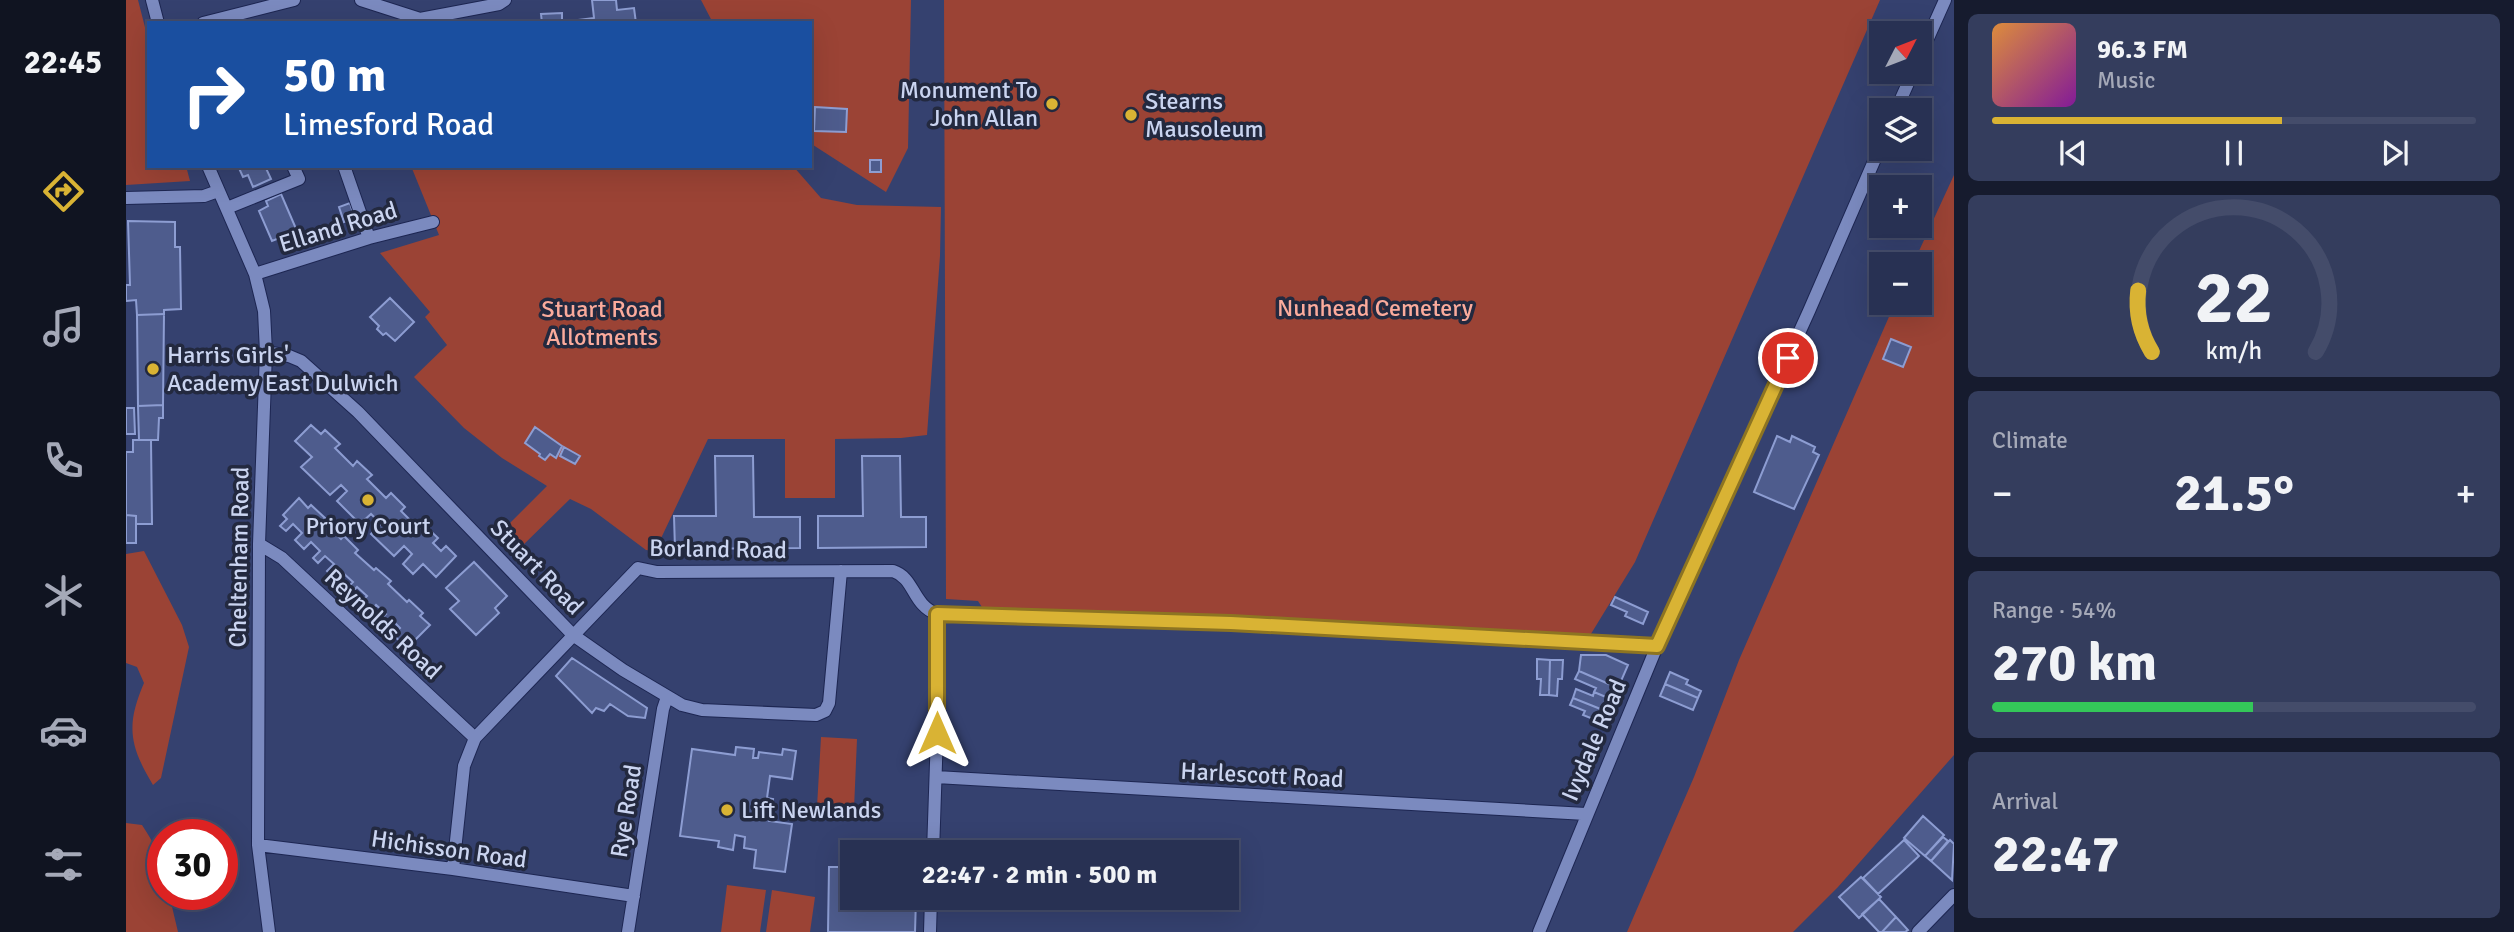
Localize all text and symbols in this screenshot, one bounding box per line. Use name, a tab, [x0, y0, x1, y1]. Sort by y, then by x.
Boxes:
north arrow	[1869, 21, 1932, 84]
map controls	[1869, 21, 1932, 315]
text: 96.3 FM	[2097, 34, 2188, 66]
text: 22:45	[24, 43, 102, 82]
text: 50 m	[283, 45, 386, 105]
icon: right	[168, 49, 259, 140]
text: Music	[2097, 66, 2155, 95]
place label: Monument To John Allan	[900, 75, 1038, 133]
place label: Stearns Mausoleum	[1145, 86, 1264, 144]
marker: Monument To John Allan	[1044, 96, 1060, 112]
button: layers	[1869, 98, 1932, 161]
text: Limesford Road	[283, 105, 494, 144]
marker: Stearns Mausoleum	[1123, 107, 1139, 123]
icon: previous	[2054, 134, 2092, 172]
icon: pause	[2215, 134, 2253, 172]
icon: next	[2376, 134, 2414, 172]
icon: directions	[39, 167, 88, 216]
button: +	[1869, 175, 1932, 238]
street label: Elland Road	[275, 195, 401, 259]
button: −	[1869, 252, 1932, 315]
text: 22	[2195, 254, 2273, 343]
park label: Nunhead Cemetery	[1277, 293, 1473, 323]
park label: Stuart Road Allotments	[541, 294, 663, 352]
icon: music	[39, 302, 88, 351]
pin	[1758, 328, 1818, 388]
text: km/h	[2206, 334, 2262, 365]
icon: arrive	[1769, 339, 1807, 377]
place label: Harris Girls' Academy East Dulwich	[167, 340, 399, 398]
marker: Harris Girls' Academy East Dulwich	[145, 361, 161, 377]
text: Climate	[1992, 426, 2068, 455]
icon: phone	[39, 436, 88, 485]
text: 21.5°	[2174, 461, 2294, 525]
street label: Cheltenham Road	[222, 466, 256, 648]
text: −	[1992, 470, 2013, 517]
text: +	[2455, 470, 2476, 517]
marker: Priory Court	[360, 492, 376, 508]
place label: Priory Court	[305, 511, 431, 541]
street label: Stuart Road	[484, 513, 590, 621]
street label: Borland Road	[649, 533, 787, 565]
street label: Reynolds Road	[318, 562, 448, 686]
icon: climate	[39, 571, 88, 620]
text: Range · 54%	[1992, 596, 2116, 625]
text: 270 km	[1992, 631, 2157, 695]
street label: Ivydale Road	[1555, 675, 1633, 805]
position arrow	[900, 696, 974, 770]
icon: car	[39, 706, 88, 755]
street label: Harlescott Road	[1180, 756, 1344, 794]
street label: Rye Road	[604, 762, 648, 860]
text: Arrival	[1992, 787, 2058, 816]
place label: Lift Newlands	[741, 795, 881, 825]
marker: Lift Newlands	[719, 802, 735, 818]
speed limit sign: 30	[147, 819, 238, 910]
text: 22:47	[1992, 822, 2120, 886]
street label: Hichisson Road	[369, 823, 529, 875]
icon: filters	[39, 840, 88, 889]
text: 22:47 · 2 min · 500 m	[922, 859, 1157, 891]

